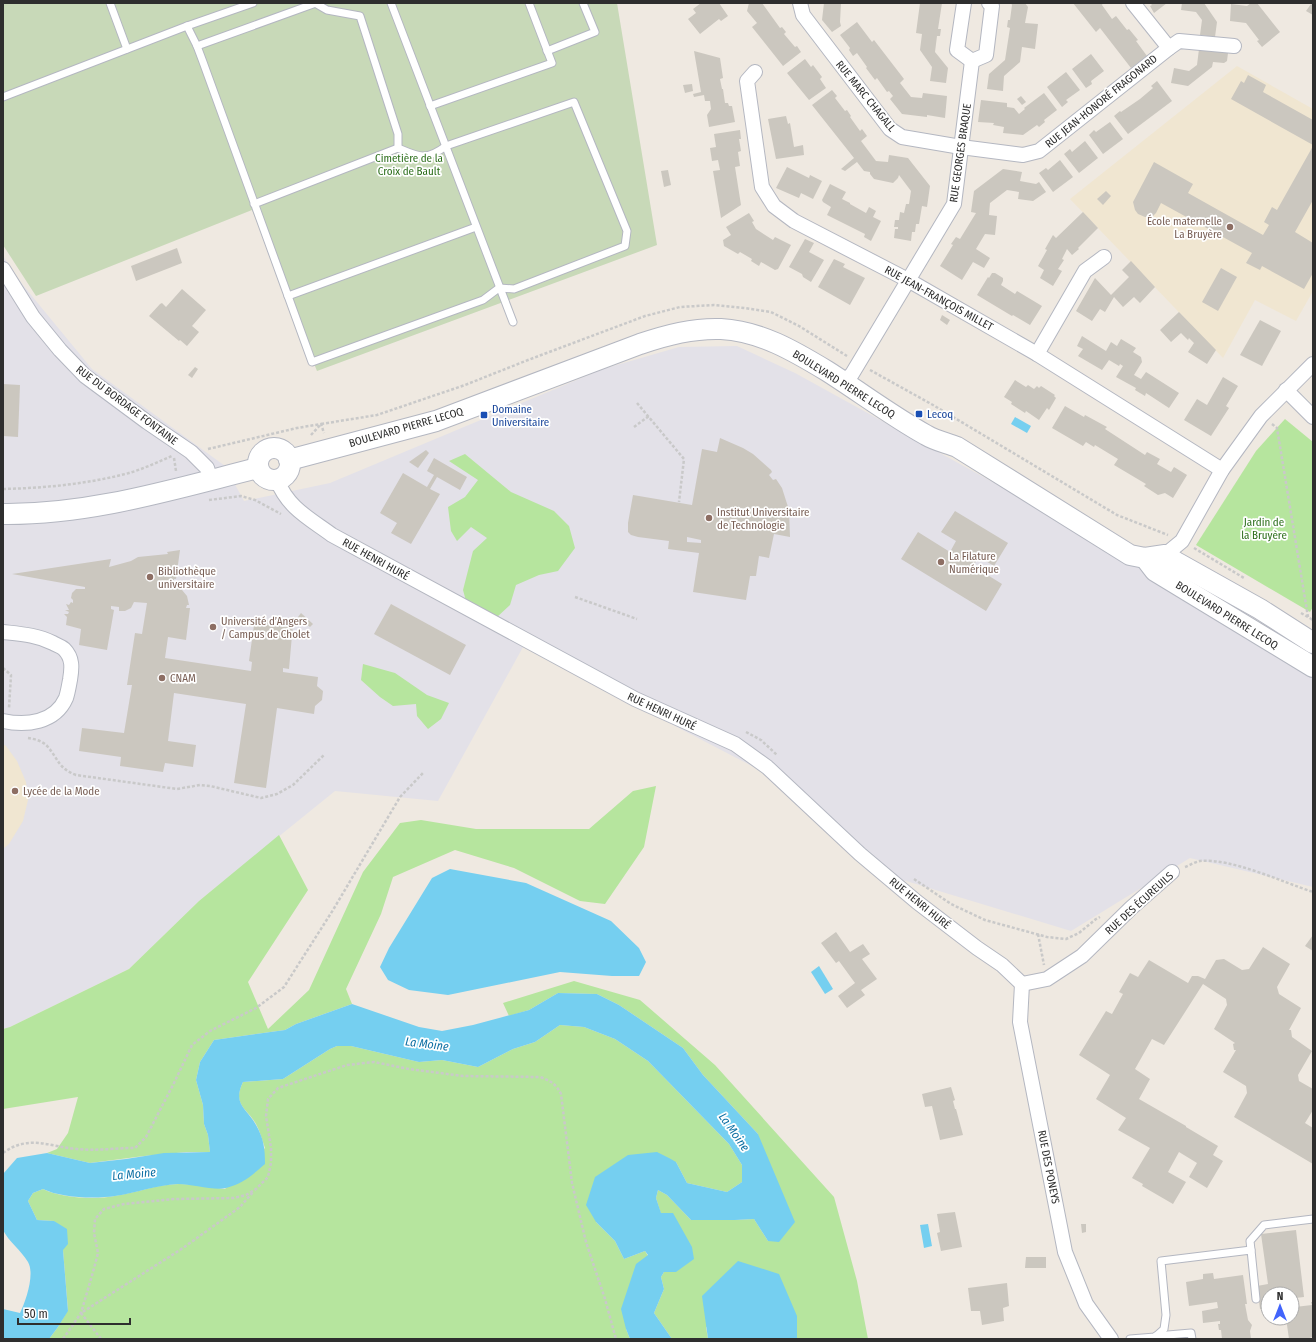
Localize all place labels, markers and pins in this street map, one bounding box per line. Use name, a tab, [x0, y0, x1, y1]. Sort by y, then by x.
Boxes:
place label: École maternelle La Bruyère	[1147, 214, 1222, 241]
marker: École maternelle La Bruyère	[1225, 222, 1235, 232]
place label: Domaine Universitaire	[492, 403, 549, 429]
place label: Lecoq	[927, 408, 953, 421]
marker: Lecoq	[914, 409, 924, 419]
marker: Domaine Universitaire	[479, 410, 489, 420]
place label: Institut Universitaire de Technologie	[717, 506, 809, 532]
marker: Institut Universitaire de Technologie	[704, 513, 714, 523]
place label: La Filature Numérique	[949, 550, 999, 576]
marker: La Filature Numérique	[936, 557, 946, 567]
place label: Bibliothèque universitaire	[158, 565, 216, 591]
marker: Bibliothèque universitaire	[145, 572, 155, 582]
place label: Université d’Angers / Campus de Cholet	[221, 615, 310, 641]
marker: Université d’Angers / Campus de Cholet	[208, 622, 218, 632]
place label: CNAM	[170, 672, 196, 685]
marker: CNAM	[157, 673, 167, 683]
place label: Lycée de la Mode	[23, 785, 100, 798]
marker: Lycée de la Mode	[10, 786, 20, 796]

